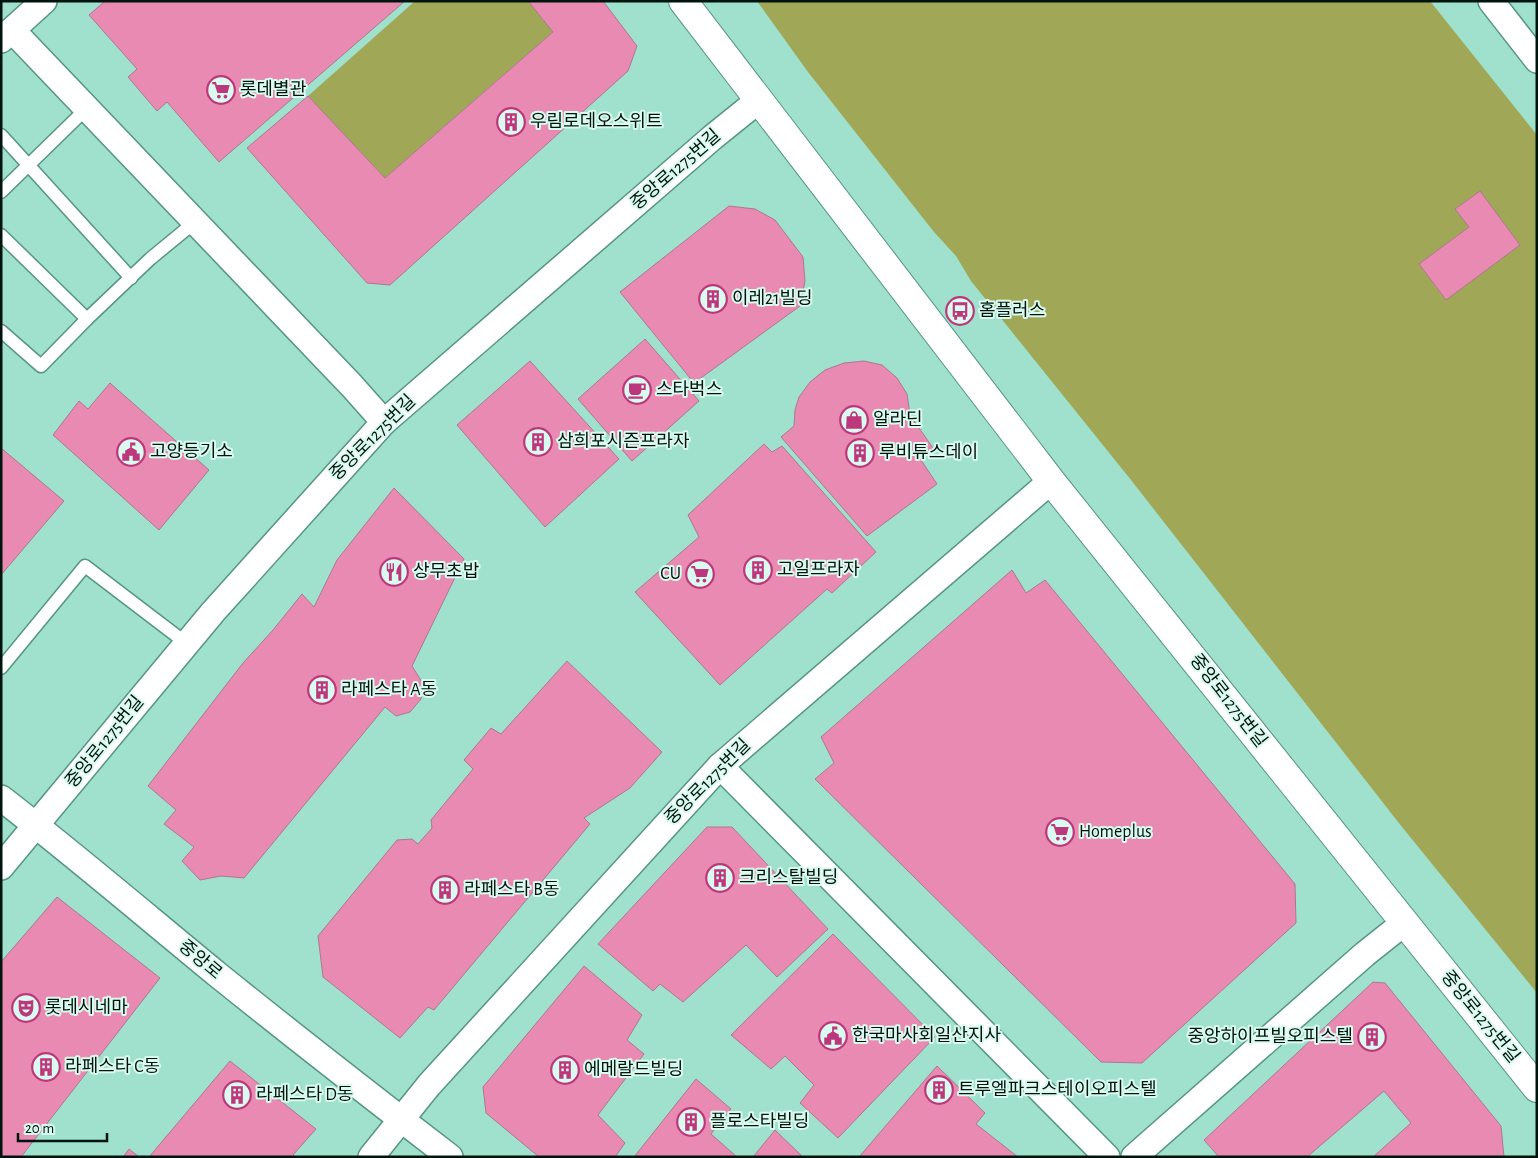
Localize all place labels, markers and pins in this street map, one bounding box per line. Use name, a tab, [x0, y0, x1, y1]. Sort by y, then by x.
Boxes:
supermarket icon: 롯데별관	[206, 75, 236, 105]
place label: 롯데별관	[240, 79, 307, 99]
building icon: 우림로데오스위트	[496, 107, 526, 137]
place label: 우림로데오스위트	[530, 111, 662, 131]
building icon: 이레21빌딩	[698, 284, 728, 314]
place label: 이레21빌딩	[732, 288, 813, 308]
bus stop icon: 홈플러스	[945, 296, 975, 326]
place label: 홈플러스	[979, 300, 1045, 320]
cafe icon: 스타벅스	[622, 375, 652, 405]
place label: 스타벅스	[656, 379, 722, 399]
shop icon: 알라딘	[839, 405, 869, 435]
place label: 알라딘	[873, 410, 923, 429]
building icon: 삼희포시즌프라자	[523, 427, 553, 457]
place label: 삼희포시즌프라자	[557, 431, 690, 451]
public building icon: 고양등기소	[116, 437, 146, 467]
building icon: 루비튜스데이	[845, 438, 875, 468]
place label: 고양등기소	[150, 441, 233, 461]
place label: 루비튜스데이	[879, 442, 978, 462]
building icon: 고일프라자	[743, 555, 773, 585]
restaurant icon: 상무초밥	[379, 557, 409, 587]
supermarket icon: CU	[685, 559, 715, 589]
place label: 고일프라자	[777, 560, 860, 579]
place label: 상무초밥	[413, 561, 479, 581]
place label: CU	[660, 565, 681, 583]
building icon: 라페스타 A동	[307, 675, 337, 705]
place label: 라페스타 A동	[341, 679, 437, 699]
supermarket icon: Homeplus	[1045, 817, 1075, 847]
place label: Homeplus	[1079, 823, 1152, 841]
building icon: 크리스탈빌딩	[705, 863, 735, 893]
place label: 크리스탈빌딩	[739, 867, 838, 887]
building icon: 라페스타 B동	[430, 875, 460, 905]
place label: 라페스타 B동	[464, 879, 559, 899]
theatre icon: 롯데시네마	[11, 993, 41, 1023]
place label: 롯데시네마	[45, 997, 128, 1017]
public building icon: 한국마사회일산지사	[818, 1021, 848, 1051]
building icon: 중앙하이프빌오피스텔	[1357, 1022, 1387, 1052]
place label: 한국마사회일산지사	[852, 1025, 1001, 1045]
place label: 중앙하이프빌오피스텔	[1187, 1026, 1353, 1046]
building icon: 라페스타 C동	[31, 1052, 61, 1082]
building icon: 에메랄드빌딩	[550, 1055, 580, 1085]
place label: 라페스타 C동	[65, 1056, 160, 1076]
place label: 에메랄드빌딩	[584, 1059, 683, 1079]
building icon: 트루엘파크스테이오피스텔	[924, 1075, 954, 1105]
place label: 트루엘파크스테이오피스텔	[958, 1079, 1157, 1099]
building icon: 라페스타 D동	[222, 1080, 252, 1110]
place label: 라페스타 D동	[256, 1084, 353, 1104]
building icon: 플로스타빌딩	[676, 1107, 706, 1137]
place label: 플로스타빌딩	[710, 1112, 809, 1131]

